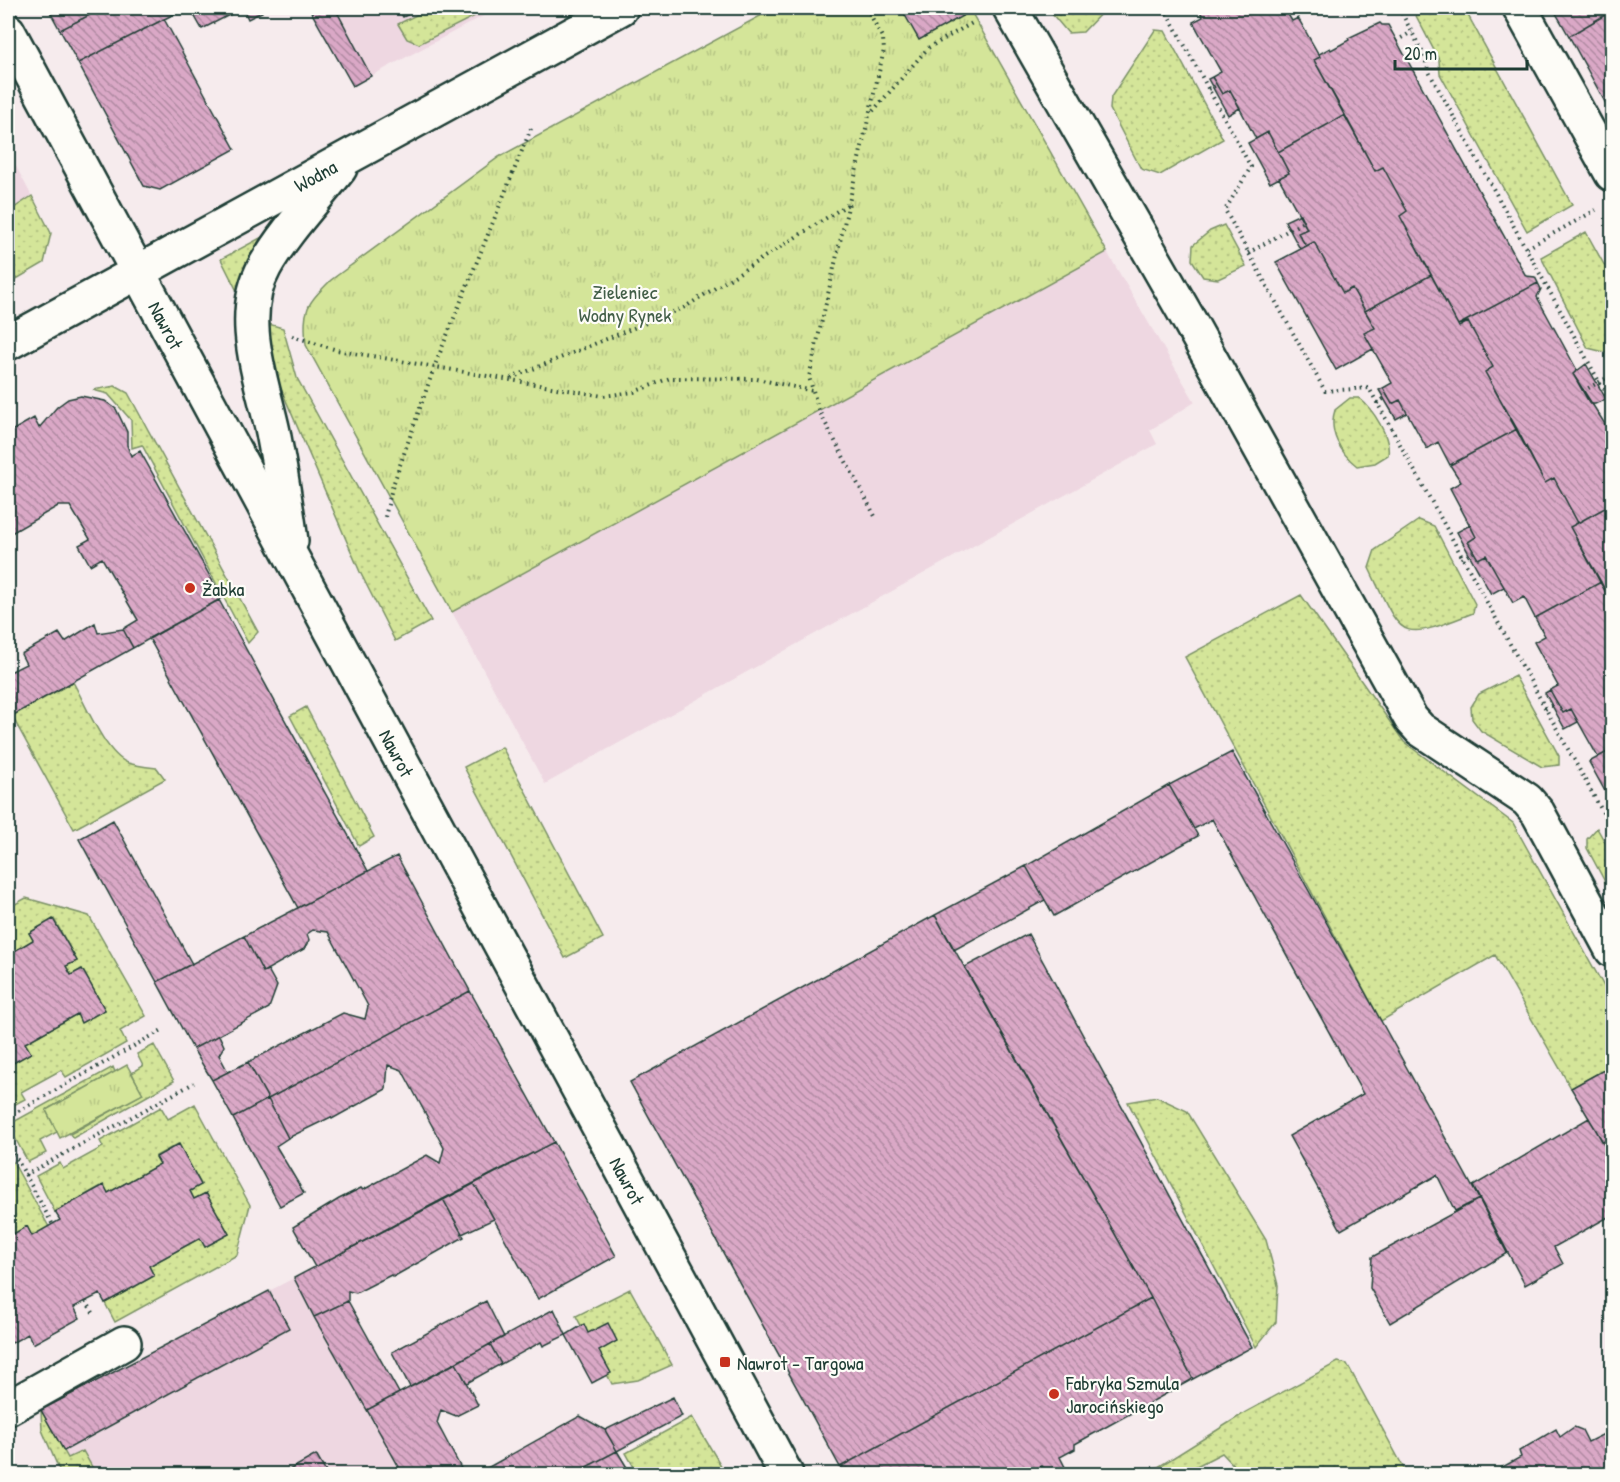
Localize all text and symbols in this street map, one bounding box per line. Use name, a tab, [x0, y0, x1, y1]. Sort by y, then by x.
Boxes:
scale bar	[1395, 33, 1527, 71]
text: 20 m	[1404, 41, 1437, 66]
street label: Wodna	[289, 152, 342, 198]
park label: Zieleniec Wodny Rynek	[578, 278, 672, 328]
street label: Nawrot	[143, 296, 191, 355]
place label: Żabka	[202, 575, 245, 602]
marker: Żabka	[183, 581, 197, 595]
street label: Nawrot	[373, 724, 422, 782]
street label: Nawrot	[604, 1152, 652, 1210]
place label: Nawrot - Targowa	[737, 1349, 864, 1376]
marker: Nawrot - Targowa	[718, 1355, 732, 1369]
place label: Fabryka Szmula Jarocińskiego	[1065, 1369, 1179, 1419]
marker: Fabryka Szmula Jarocińskiego	[1047, 1387, 1061, 1401]

